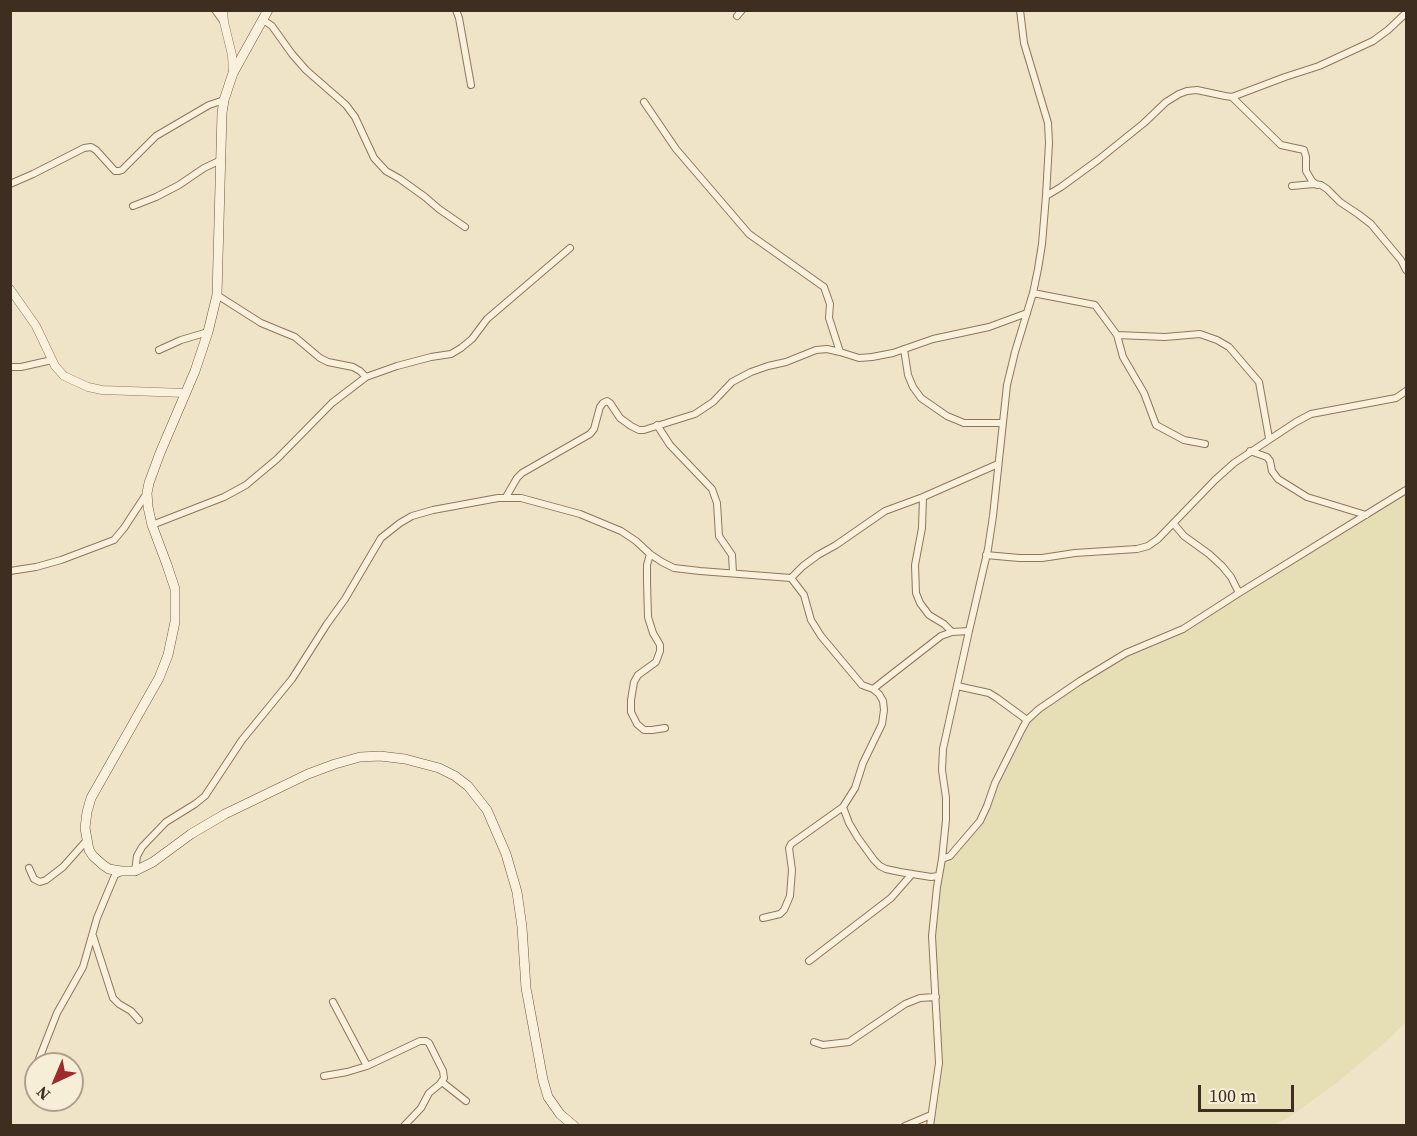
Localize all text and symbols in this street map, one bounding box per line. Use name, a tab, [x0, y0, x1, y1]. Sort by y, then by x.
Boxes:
north arrow	[24, 1052, 84, 1112]
scale bar	[1201, 1073, 1297, 1111]
text: N	[31, 1082, 55, 1105]
text: 100 m	[1209, 1083, 1256, 1108]

